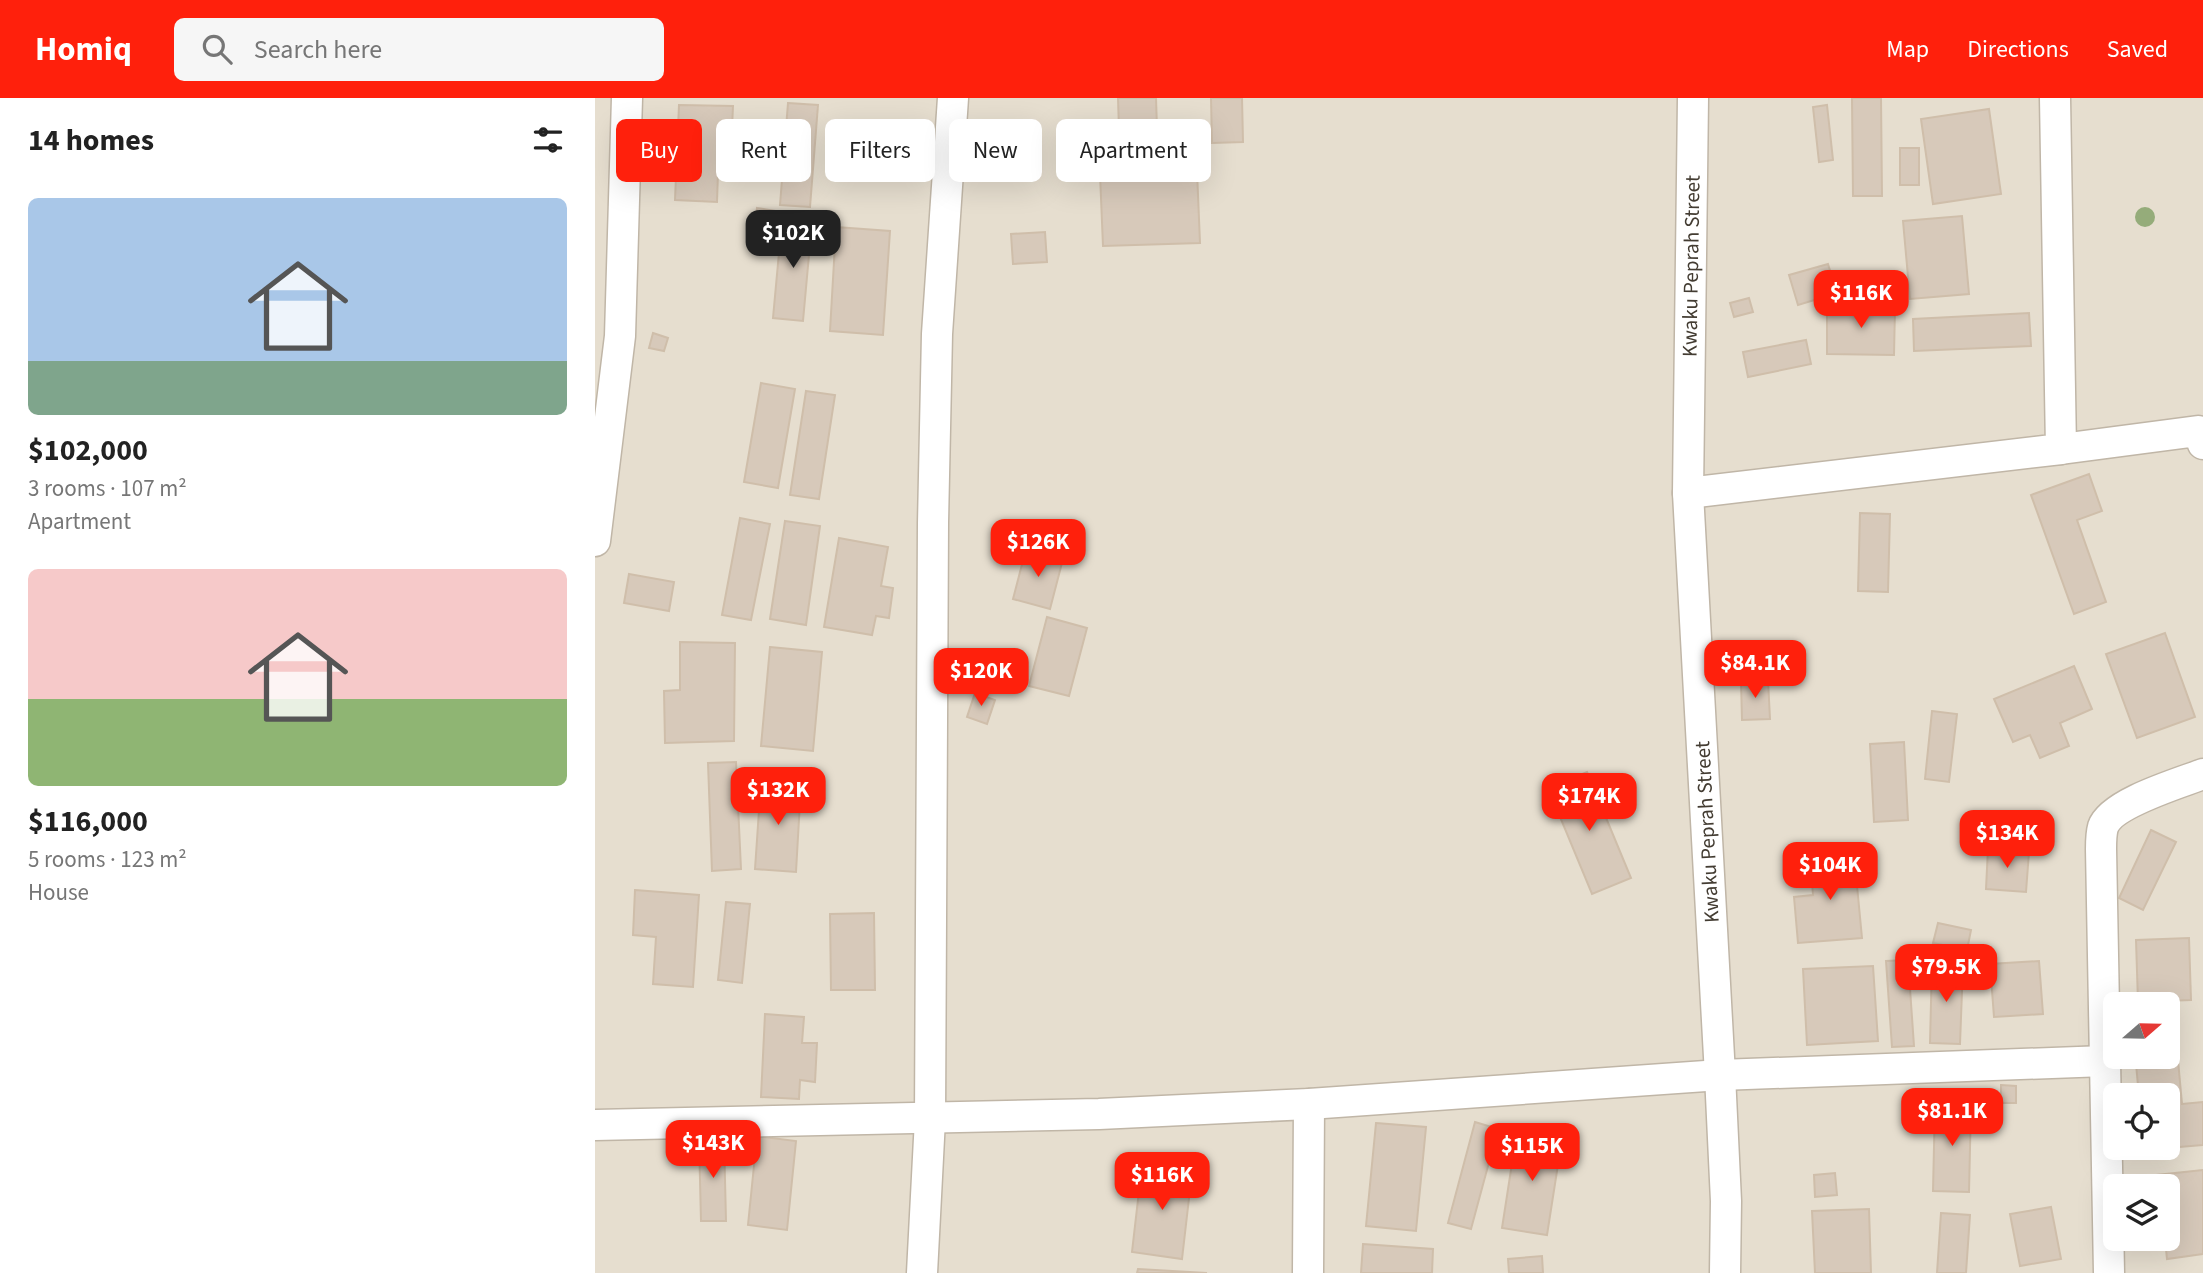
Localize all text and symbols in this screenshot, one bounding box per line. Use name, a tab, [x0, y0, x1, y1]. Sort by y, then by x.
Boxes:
search box	[174, 18, 664, 81]
text: Homiq	[35, 26, 132, 73]
icon: search	[198, 30, 236, 68]
text: Search here	[254, 31, 382, 68]
text: Map	[1886, 32, 1929, 67]
text: Directions	[1967, 32, 2069, 67]
text: Saved	[2107, 32, 2168, 67]
text: 14 homes	[28, 119, 154, 162]
chip: Buy	[616, 119, 702, 182]
chip: Rent	[716, 119, 811, 182]
chip: Filters	[825, 119, 935, 182]
chip: New	[949, 119, 1042, 182]
chip: Apartment	[1056, 119, 1211, 182]
icon: filters	[529, 121, 567, 159]
street label: Kwaku Peprah Street	[1674, 175, 1708, 357]
pin: $102K	[744, 211, 842, 270]
text: $102K	[762, 216, 824, 249]
icon: home	[235, 243, 361, 369]
pin: $116K	[1812, 271, 1910, 330]
text: $116K	[1830, 276, 1892, 309]
text: $102,000	[28, 429, 148, 472]
text: 3 rooms · 107 m²	[28, 472, 187, 505]
text: Apartment	[28, 505, 131, 538]
pin: $126K	[989, 519, 1087, 579]
text: $126K	[1007, 525, 1069, 558]
icon: home	[235, 614, 361, 740]
pin: $84.1K	[1698, 640, 1812, 700]
text: $84.1K	[1720, 646, 1790, 679]
pin: $120K	[932, 648, 1030, 708]
text: $120K	[950, 654, 1012, 687]
street label: Kwaku Peprah Street	[1687, 740, 1727, 924]
pin: $132K	[729, 768, 827, 827]
text: $132K	[747, 773, 809, 806]
pin: $174K	[1540, 774, 1638, 833]
text: $174K	[1558, 779, 1620, 812]
text: $116,000	[28, 800, 148, 843]
pin: $134K	[1958, 810, 2056, 870]
text: $134K	[1976, 816, 2038, 849]
pin: $104K	[1781, 842, 1879, 902]
text: 5 rooms · 123 m²	[28, 843, 187, 876]
text: $104K	[1799, 848, 1861, 881]
text: House	[28, 876, 89, 909]
pin: $79.5K	[1889, 944, 2003, 1004]
text: $79.5K	[1911, 950, 1981, 983]
north arrow	[2103, 992, 2181, 1069]
map controls	[2103, 992, 2180, 1251]
button: locate	[2103, 1083, 2180, 1160]
pin: $81.1K	[1895, 1088, 2009, 1148]
text: $81.1K	[1917, 1094, 1987, 1127]
pin: $143K	[664, 1121, 762, 1180]
pin: $115K	[1483, 1124, 1581, 1183]
text: $143K	[682, 1126, 744, 1159]
text: $115K	[1501, 1129, 1563, 1162]
pin: $116K	[1113, 1152, 1211, 1212]
text: $116K	[1131, 1158, 1193, 1191]
button: layers	[2103, 1174, 2180, 1251]

